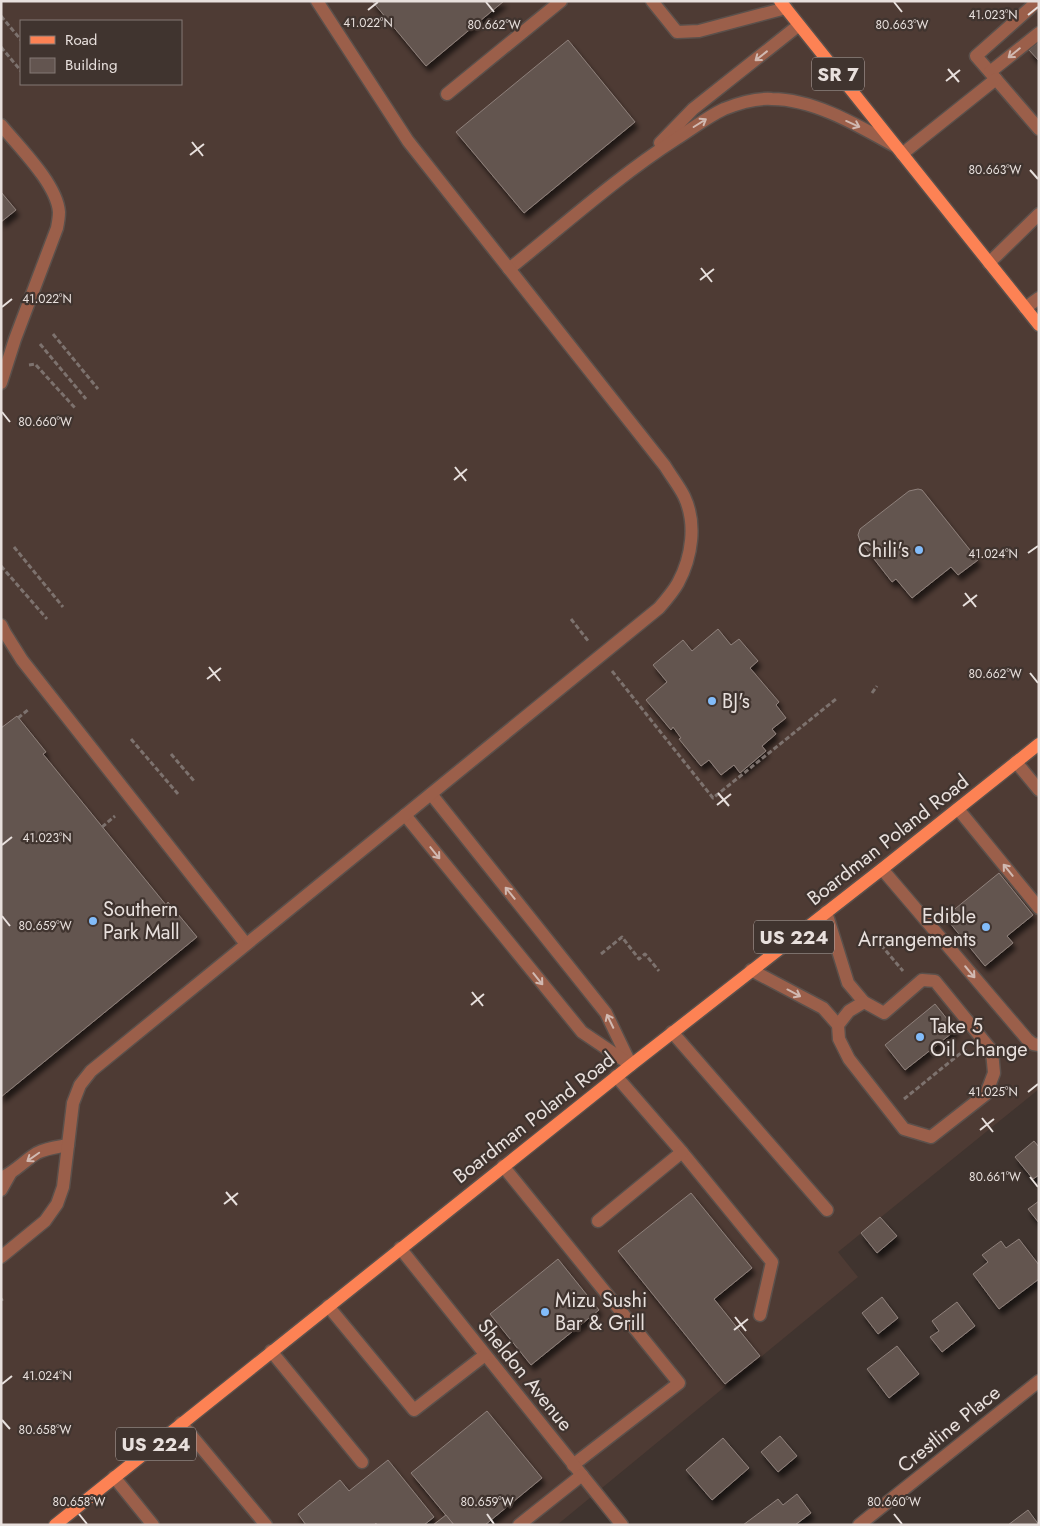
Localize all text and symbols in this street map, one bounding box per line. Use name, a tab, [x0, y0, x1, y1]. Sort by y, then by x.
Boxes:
text: 41.023°N	[968, 6, 1018, 24]
text: 41.022°N	[343, 14, 393, 32]
text: 80.662°W	[467, 16, 521, 34]
text: 80.663°W	[876, 16, 929, 34]
legend	[20, 20, 182, 85]
text: Road	[65, 29, 97, 51]
one-way arrow	[1008, 47, 1021, 58]
one-way arrow	[755, 50, 768, 61]
text: Building	[65, 54, 117, 76]
road number: SR 7	[812, 58, 864, 90]
one-way arrow	[693, 118, 707, 128]
one-way arrow	[845, 119, 860, 129]
text: 80.663°W	[969, 161, 1022, 179]
text: 41.022°N	[22, 290, 72, 308]
text: 80.660°W	[18, 413, 72, 431]
place label: Chili's	[858, 536, 909, 565]
marker: Chili's	[913, 544, 925, 556]
text: 41.024°N	[968, 545, 1018, 563]
text: 80.662°W	[968, 665, 1022, 683]
place label: BJ's	[722, 687, 750, 716]
marker: BJ's	[706, 695, 718, 707]
street label: Boardman Poland Road	[801, 768, 975, 912]
text: 41.023°N	[22, 829, 72, 847]
one-way arrow	[430, 846, 441, 859]
one-way arrow	[1002, 864, 1013, 877]
one-way arrow	[504, 887, 515, 900]
place label: Southern Park Mall	[103, 895, 180, 947]
place label: Edible Arrangements	[858, 902, 976, 954]
marker: Southern Park Mall	[87, 915, 99, 927]
text: 80.659°W	[18, 917, 72, 935]
road number: US 224	[754, 920, 834, 954]
marker: Edible Arrangements	[980, 921, 992, 933]
one-way arrow	[965, 966, 976, 979]
one-way arrow	[533, 972, 544, 985]
one-way arrow	[786, 989, 801, 998]
place label: Take 5 Oil Change	[930, 1012, 1028, 1064]
one-way arrow	[604, 1014, 614, 1029]
marker: Take 5 Oil Change	[914, 1031, 926, 1043]
street label: Boardman Poland Road	[447, 1046, 621, 1190]
text: 41.025°N	[968, 1083, 1018, 1101]
one-way arrow	[26, 1152, 40, 1162]
text: 80.661°W	[969, 1168, 1021, 1186]
place label: Mizu Sushi Bar & Grill	[555, 1286, 647, 1338]
marker: Mizu Sushi Bar & Grill	[539, 1306, 551, 1318]
street label: Sheldon Avenue	[470, 1312, 580, 1438]
text: 41.024°N	[22, 1367, 72, 1385]
street label: Crestline Place	[891, 1378, 1007, 1480]
text: 80.658°W	[19, 1421, 72, 1439]
road number: US 224	[116, 1428, 196, 1460]
text: 80.658°W	[53, 1493, 106, 1511]
text: 80.659°W	[460, 1493, 514, 1511]
text: 80.660°W	[867, 1493, 921, 1511]

